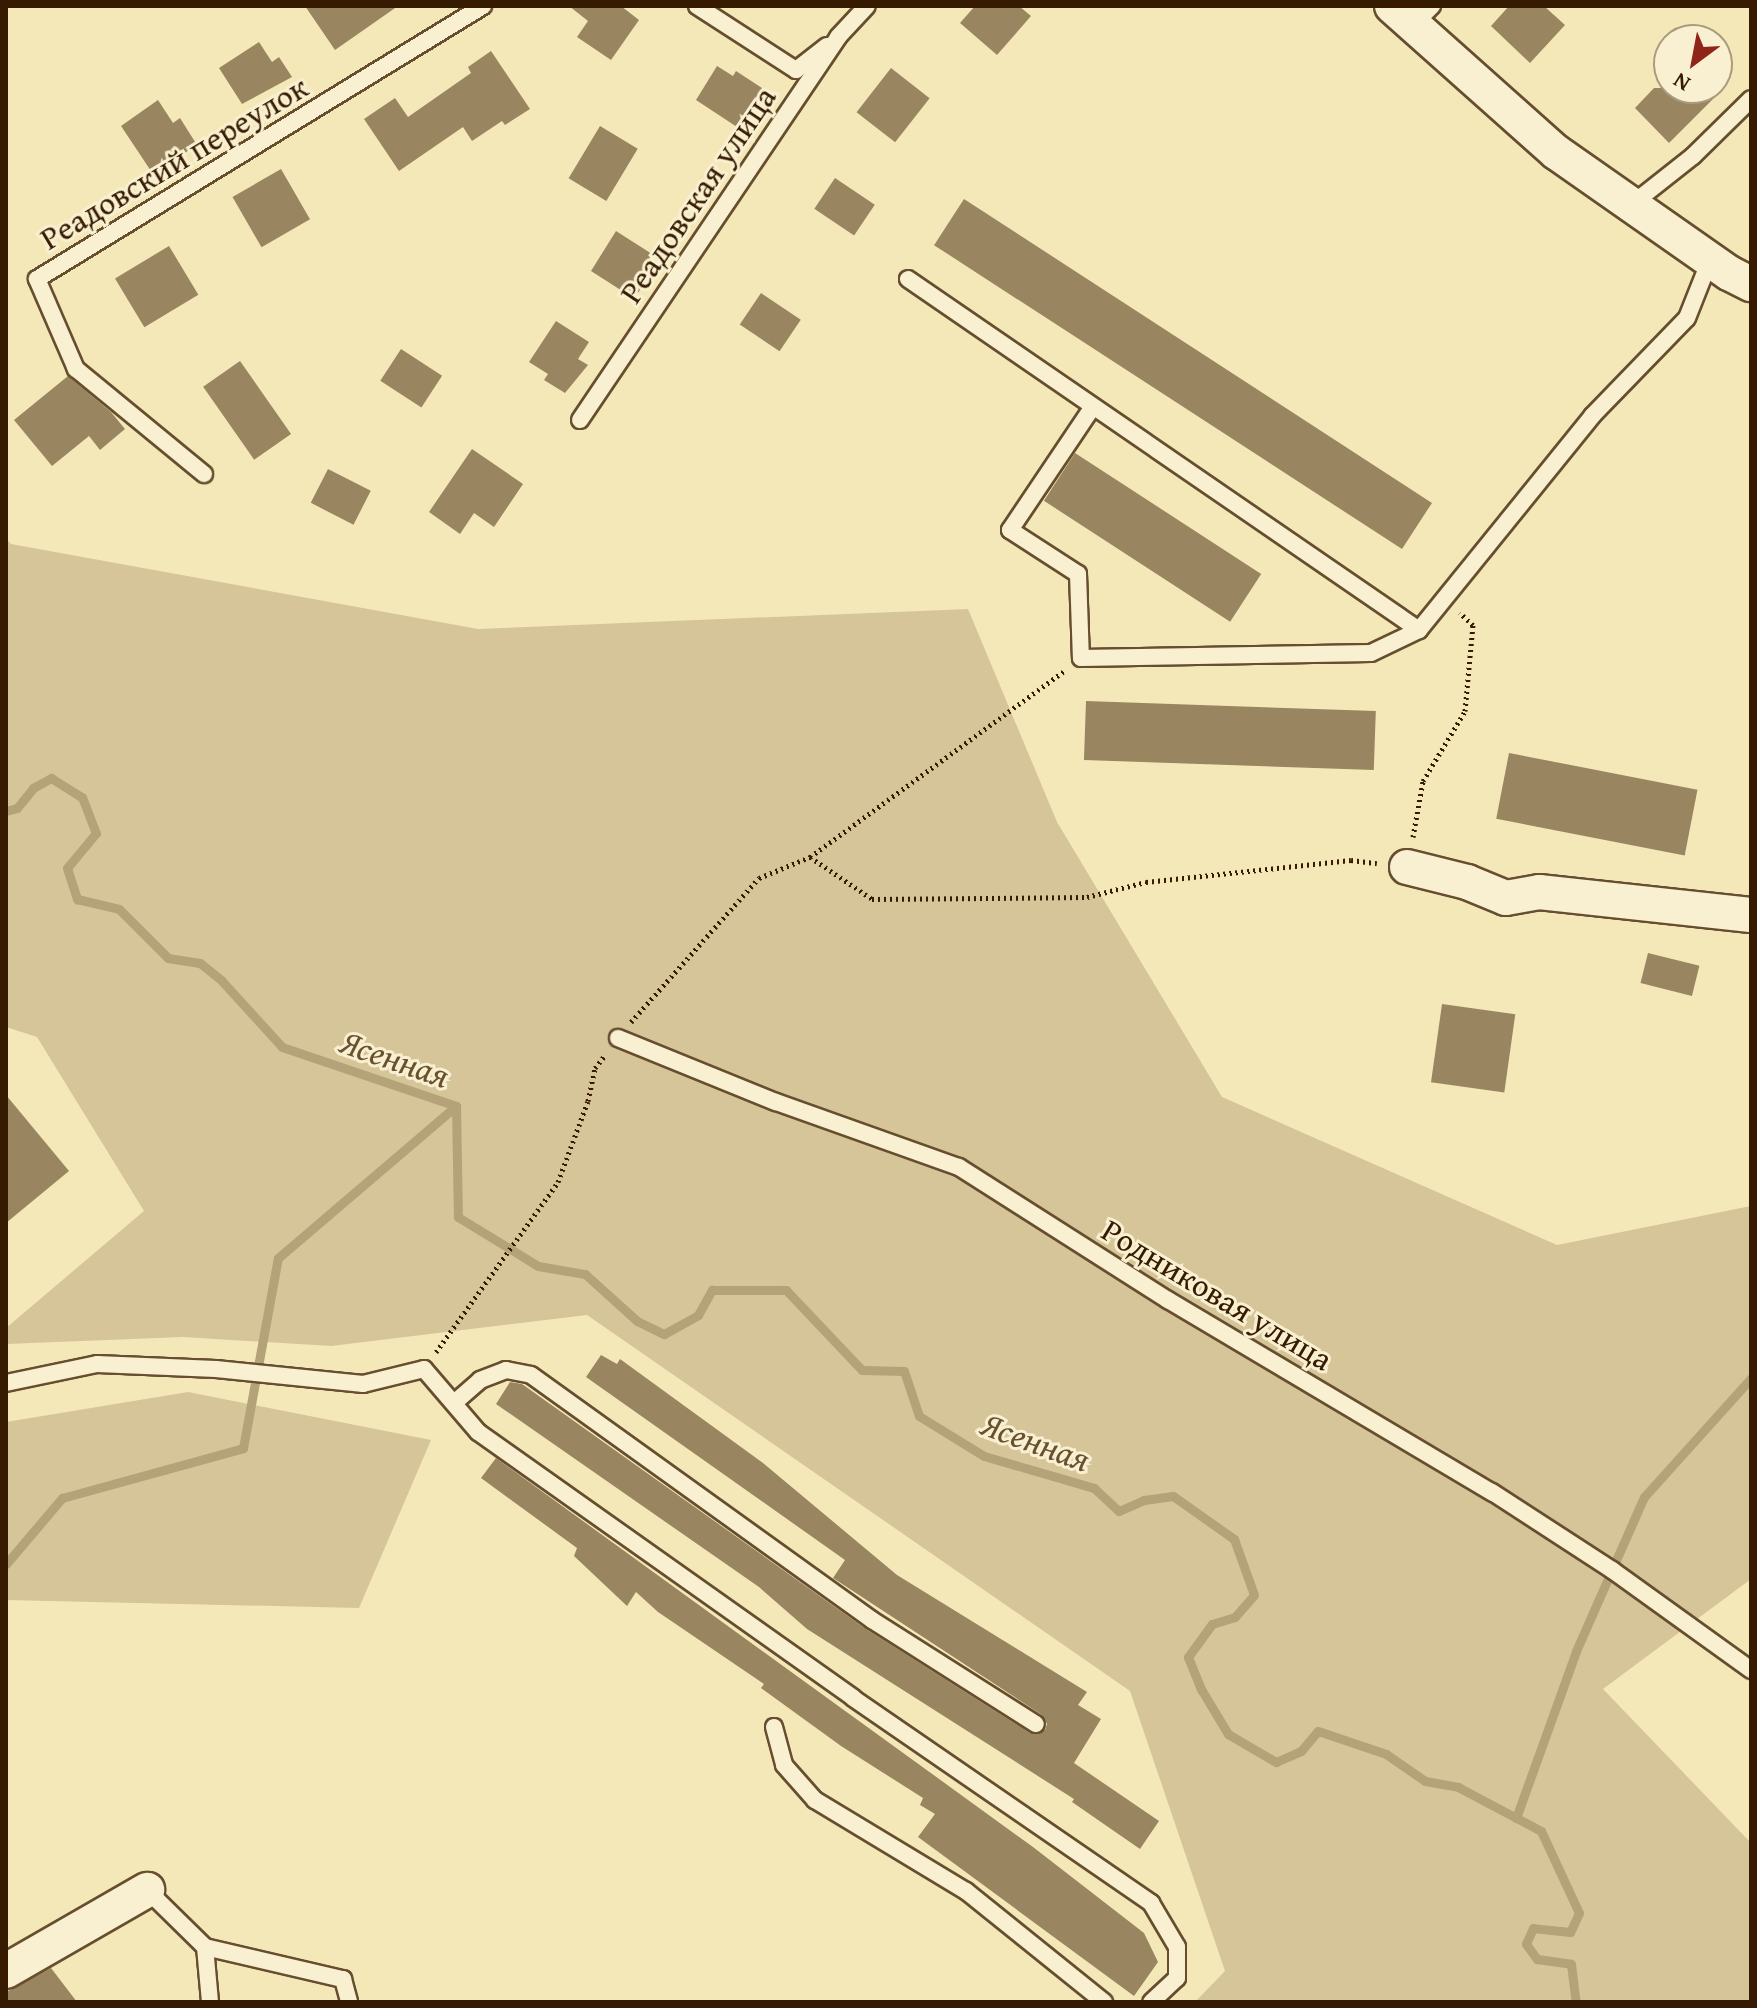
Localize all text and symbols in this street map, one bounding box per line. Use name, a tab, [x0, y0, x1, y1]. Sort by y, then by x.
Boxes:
north arrow	[1653, 24, 1733, 104]
text: N	[1667, 65, 1696, 100]
street label: Реадовский переулок	[33, 68, 315, 258]
street label: Реадовская улица	[611, 80, 785, 310]
water label: Ясенная	[335, 1020, 455, 1096]
street label: Родниковая улица	[1095, 1211, 1339, 1379]
water label: Ясенная	[976, 1403, 1096, 1479]

